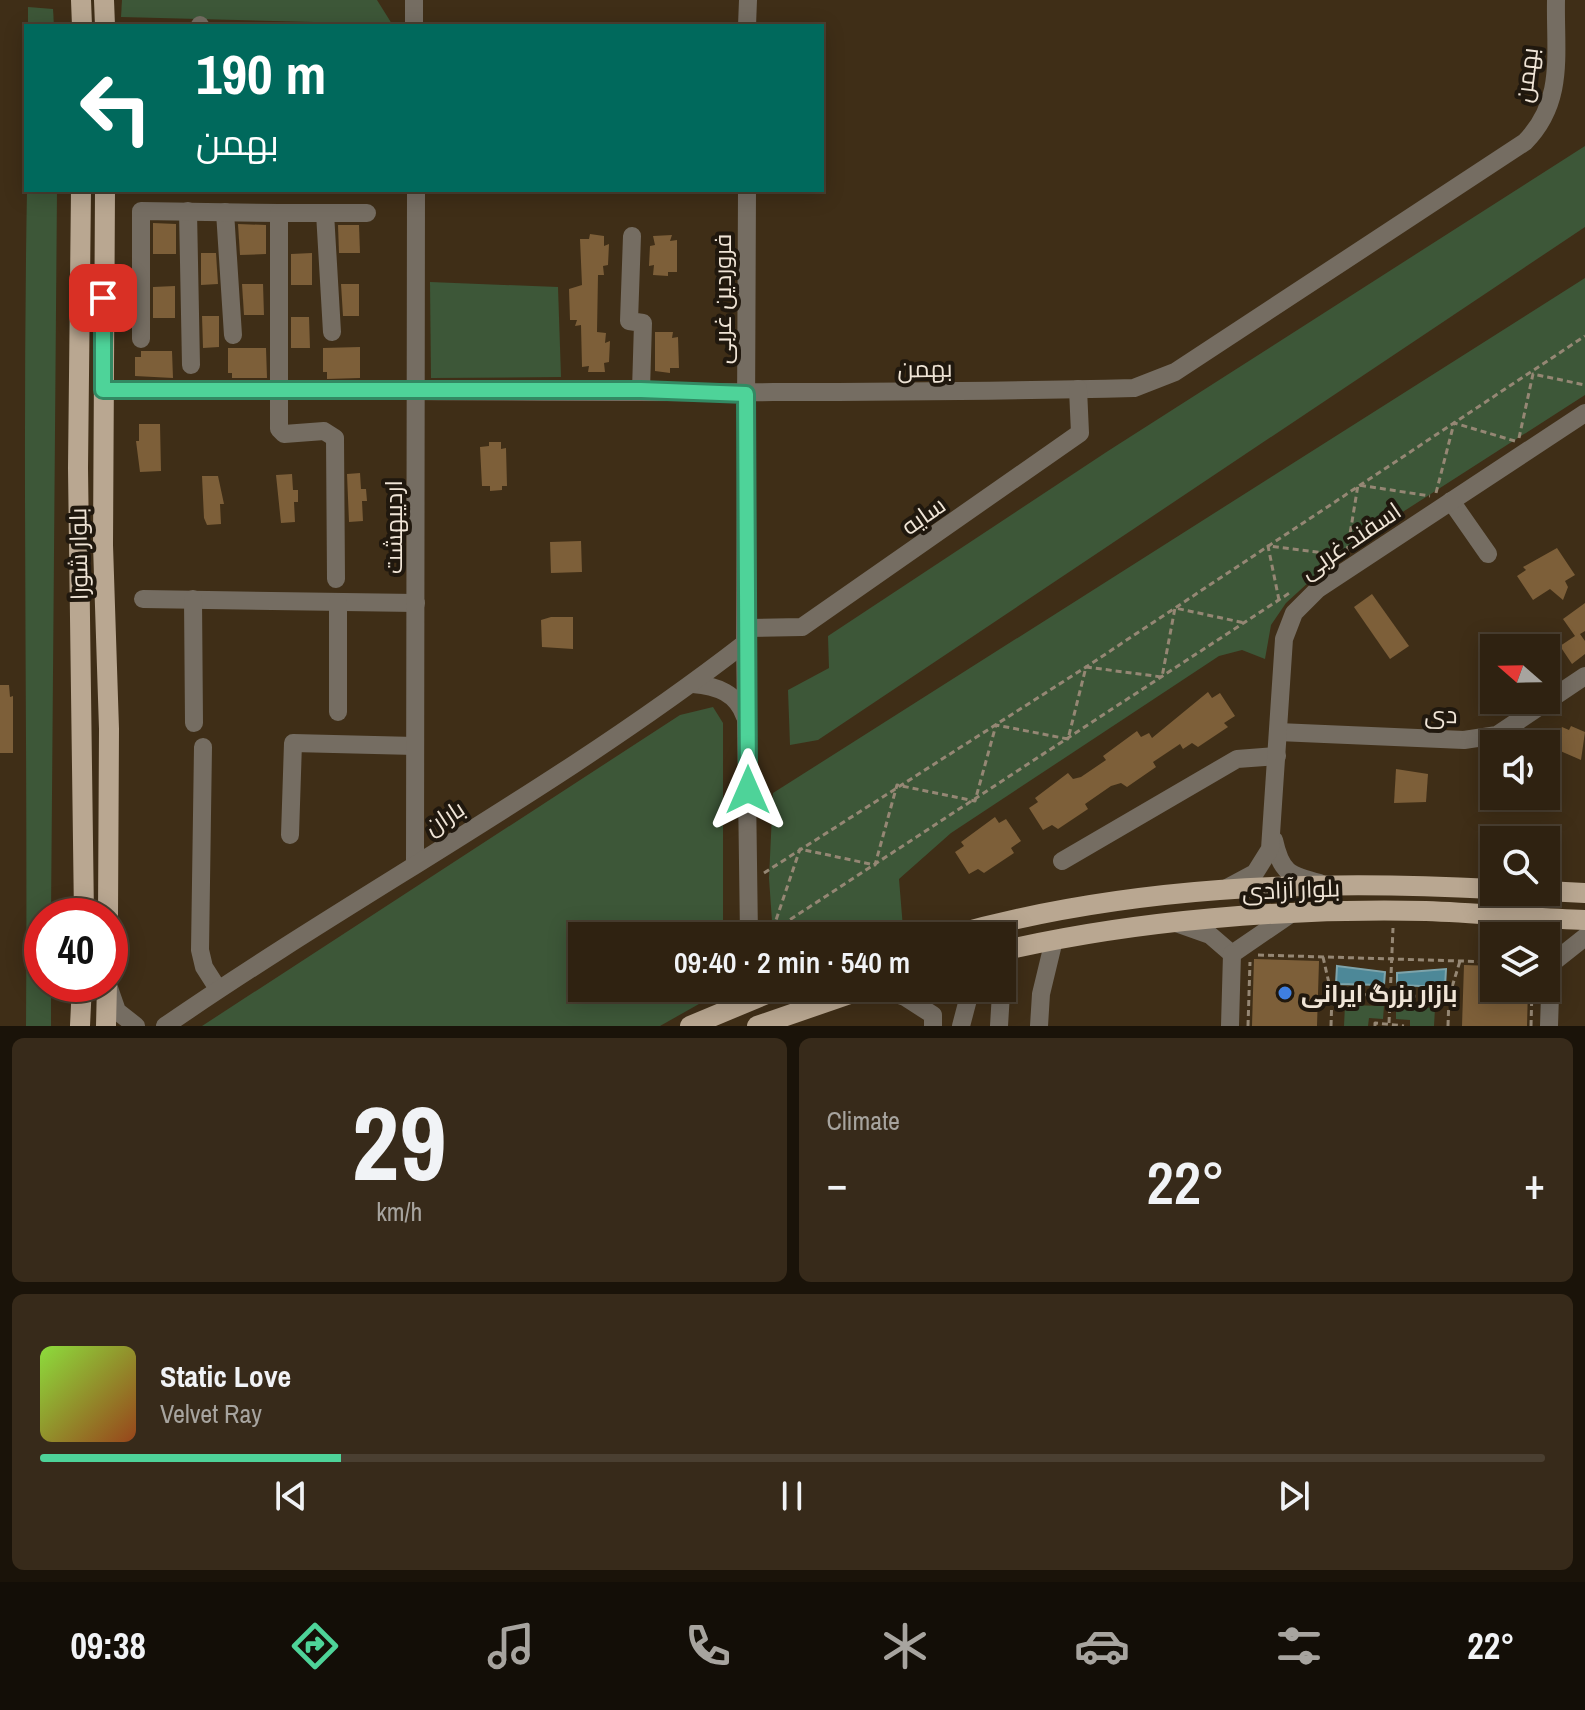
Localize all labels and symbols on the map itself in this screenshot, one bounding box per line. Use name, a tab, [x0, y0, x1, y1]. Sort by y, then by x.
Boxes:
street label: بهمن	[1507, 46, 1545, 104]
street label: فروردین غربی	[706, 234, 738, 364]
pin	[69, 264, 137, 332]
street label: بهمن	[897, 352, 953, 384]
street label: اردیبهشت	[377, 480, 409, 574]
street label: سایه	[894, 488, 952, 542]
street label: اسفند غربی	[1293, 494, 1407, 586]
street label: بلوار شورا	[61, 508, 95, 600]
north arrow	[1480, 634, 1560, 714]
street label: دی	[1424, 698, 1458, 730]
position arrow	[706, 748, 790, 832]
street label: باران	[418, 792, 470, 842]
street label: بلوار آزادی	[1241, 871, 1341, 907]
speed limit sign: 40	[24, 898, 128, 1002]
place label: بازار بزرگ ایرانی	[1301, 977, 1458, 1009]
marker: بازار بزرگ ایرانی	[1276, 984, 1294, 1002]

